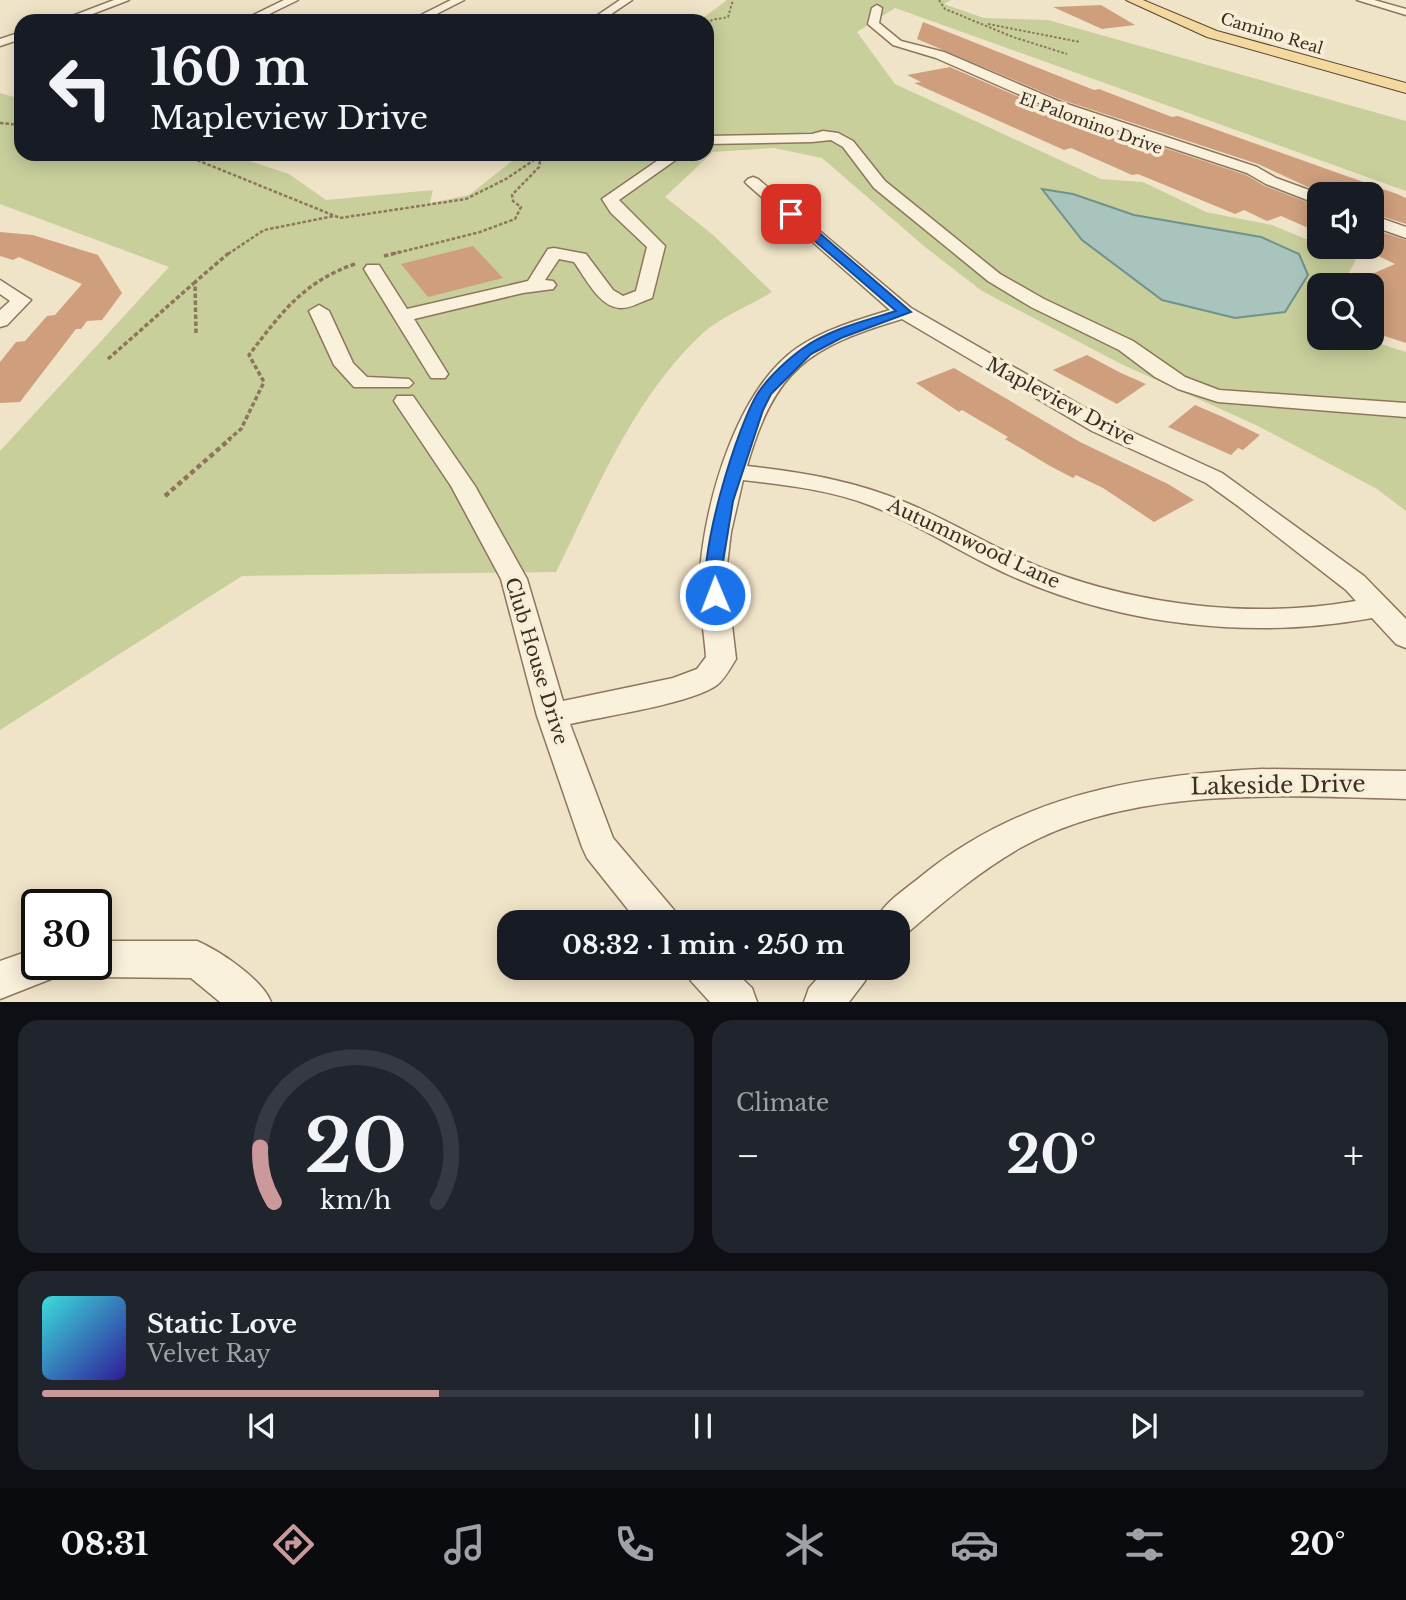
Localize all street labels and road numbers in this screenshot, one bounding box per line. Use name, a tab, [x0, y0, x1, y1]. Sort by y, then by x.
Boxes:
street label: Camino Real	[1218, 8, 1326, 58]
street label: El Palomino Drive	[1017, 88, 1165, 158]
street label: Mapleview Drive	[982, 353, 1139, 450]
street label: Autumnwood Lane	[883, 493, 1064, 593]
street label: Club House Drive	[500, 575, 573, 747]
street label: Lakeside Drive	[1190, 769, 1366, 801]

